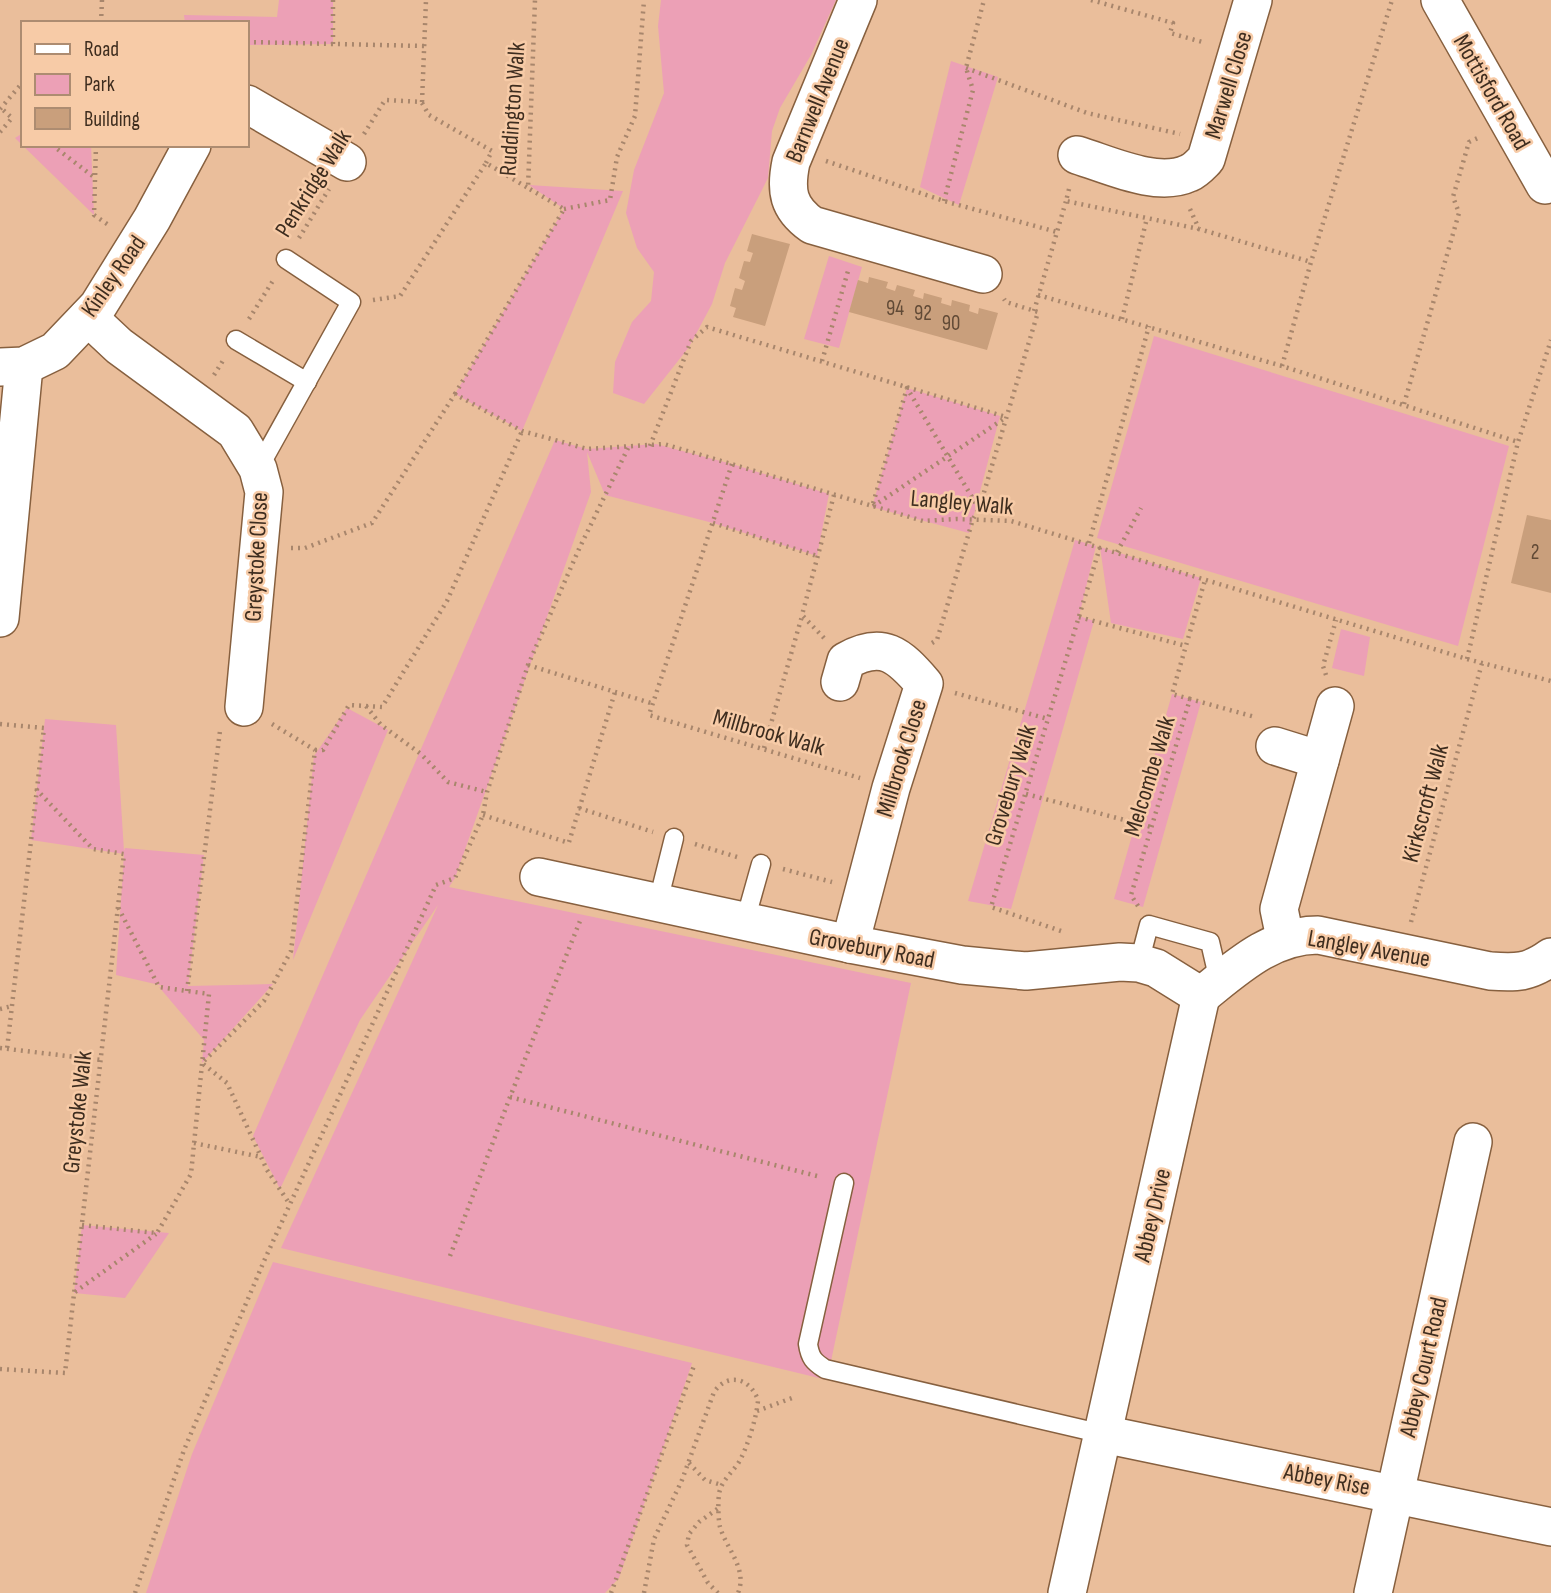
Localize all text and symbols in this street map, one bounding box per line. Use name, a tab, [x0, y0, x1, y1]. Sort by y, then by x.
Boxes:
legend	[21, 21, 248, 147]
street label: Marwell Close	[1198, 28, 1259, 142]
street label: Mottisford Road	[1447, 29, 1536, 155]
street label: Barnwell Avenue	[779, 34, 856, 167]
text: Road	[84, 37, 119, 62]
street label: Ruddington Walk	[493, 41, 532, 177]
text: Park	[84, 72, 115, 97]
text: Building	[84, 107, 140, 132]
street label: Penkridge Walk	[269, 124, 358, 242]
street label: Kinley Road	[75, 230, 152, 323]
house number: 94	[886, 296, 904, 321]
house number: 92	[914, 301, 932, 326]
house number: 90	[942, 311, 960, 336]
street label: Langley Walk	[909, 484, 1014, 521]
street label: Greystoke Close	[239, 492, 274, 622]
house number: 2	[1531, 540, 1539, 565]
street label: Millbrook Close	[870, 696, 933, 820]
street label: Millbrook Walk	[710, 703, 828, 762]
street label: Melcombe Walk	[1117, 712, 1182, 840]
street label: Grovebury Walk	[978, 721, 1043, 849]
street label: Kirkscroft Walk	[1396, 741, 1455, 866]
street label: Grovebury Road	[807, 922, 937, 975]
street label: Langley Avenue	[1305, 923, 1432, 974]
street label: Greystoke Walk	[57, 1049, 98, 1175]
street label: Abbey Drive	[1127, 1166, 1177, 1266]
street label: Abbey Court Road	[1393, 1294, 1454, 1441]
street label: Abbey Rise	[1281, 1457, 1372, 1502]

